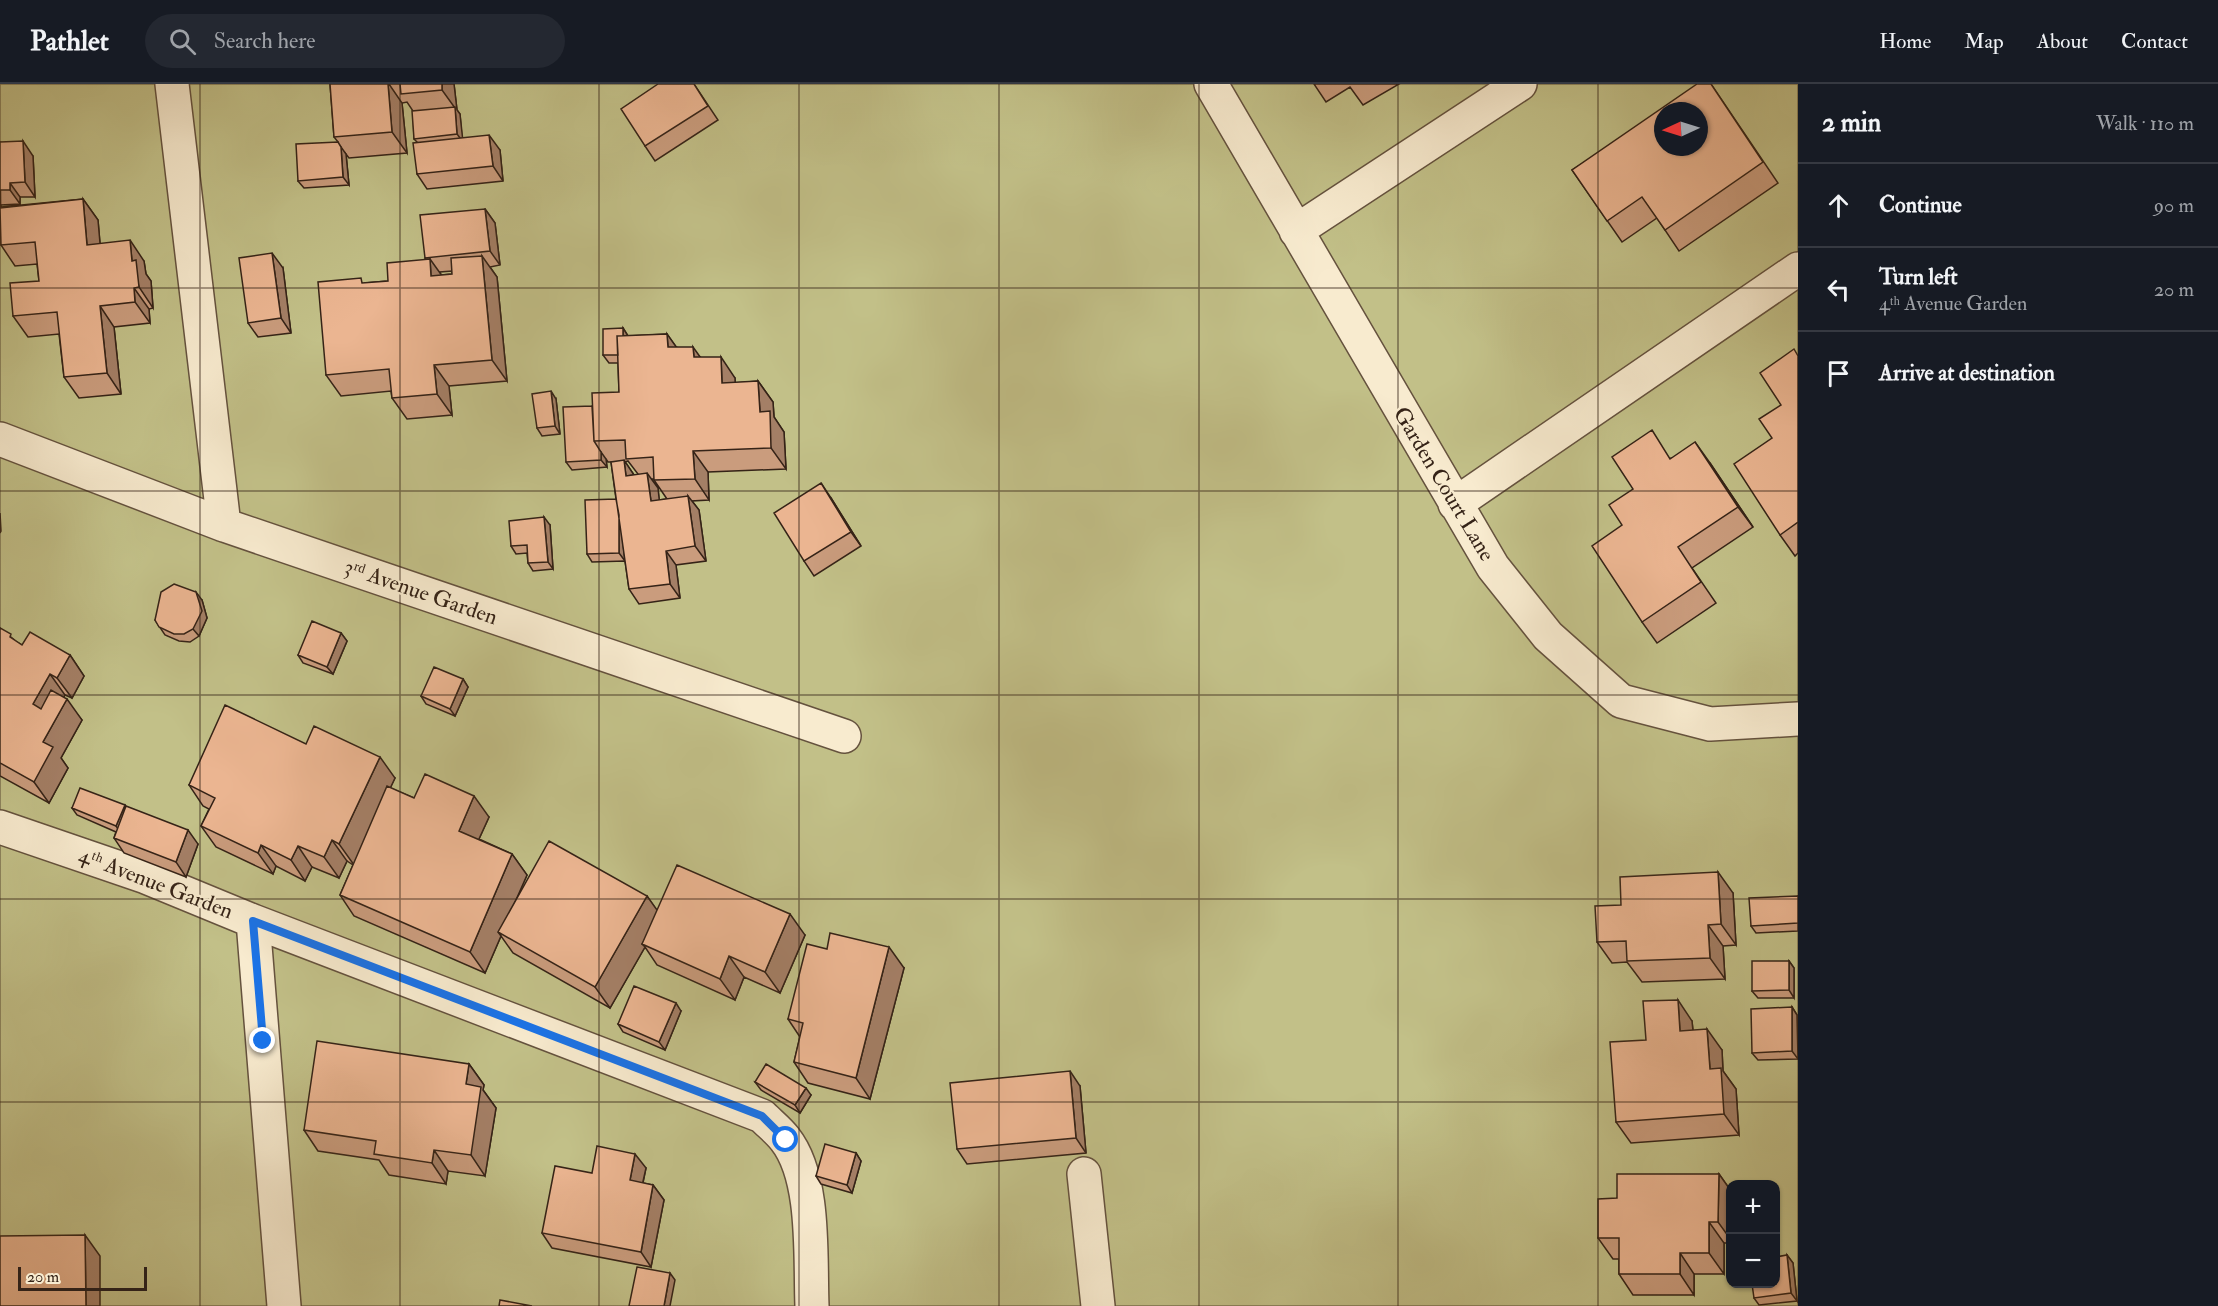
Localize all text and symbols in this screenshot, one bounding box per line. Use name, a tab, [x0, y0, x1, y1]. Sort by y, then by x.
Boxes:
search box	[145, 14, 565, 68]
text: Pathlet	[30, 24, 109, 59]
icon: search	[166, 25, 199, 58]
text: Search here	[214, 27, 316, 55]
text: Home	[1879, 28, 1931, 55]
text: Map	[1964, 28, 2004, 55]
text: About	[2037, 28, 2088, 55]
text: Contact	[2121, 28, 2188, 55]
north arrow	[1654, 102, 1708, 156]
text: 2 min	[1822, 107, 1881, 139]
text: Walk · 110 m	[2096, 111, 2194, 136]
icon: ahead	[1822, 189, 1855, 222]
text: Continue	[1879, 191, 1962, 219]
text: 90 m	[2154, 193, 2194, 218]
text: Turn left	[1879, 263, 1958, 291]
icon: left	[1822, 273, 1855, 306]
text: 20 m	[2154, 277, 2194, 302]
text: 4ᵗʰ Avenue Garden	[1879, 291, 2027, 316]
icon: arrive	[1822, 357, 1855, 390]
text: Arrive at destination	[1879, 359, 2055, 387]
street label: Garden Court Lane	[1387, 402, 1501, 566]
street label: 3ʳᵈ Avenue Garden	[341, 553, 501, 631]
street label: 4ᵗʰ Avenue Garden	[75, 841, 237, 925]
route end	[249, 1027, 275, 1053]
route start	[772, 1126, 798, 1152]
map controls	[1726, 1180, 1780, 1288]
button: +	[1726, 1180, 1780, 1234]
button: −	[1726, 1234, 1780, 1288]
scale bar	[18, 1264, 147, 1292]
text: 20 m	[27, 1267, 59, 1287]

